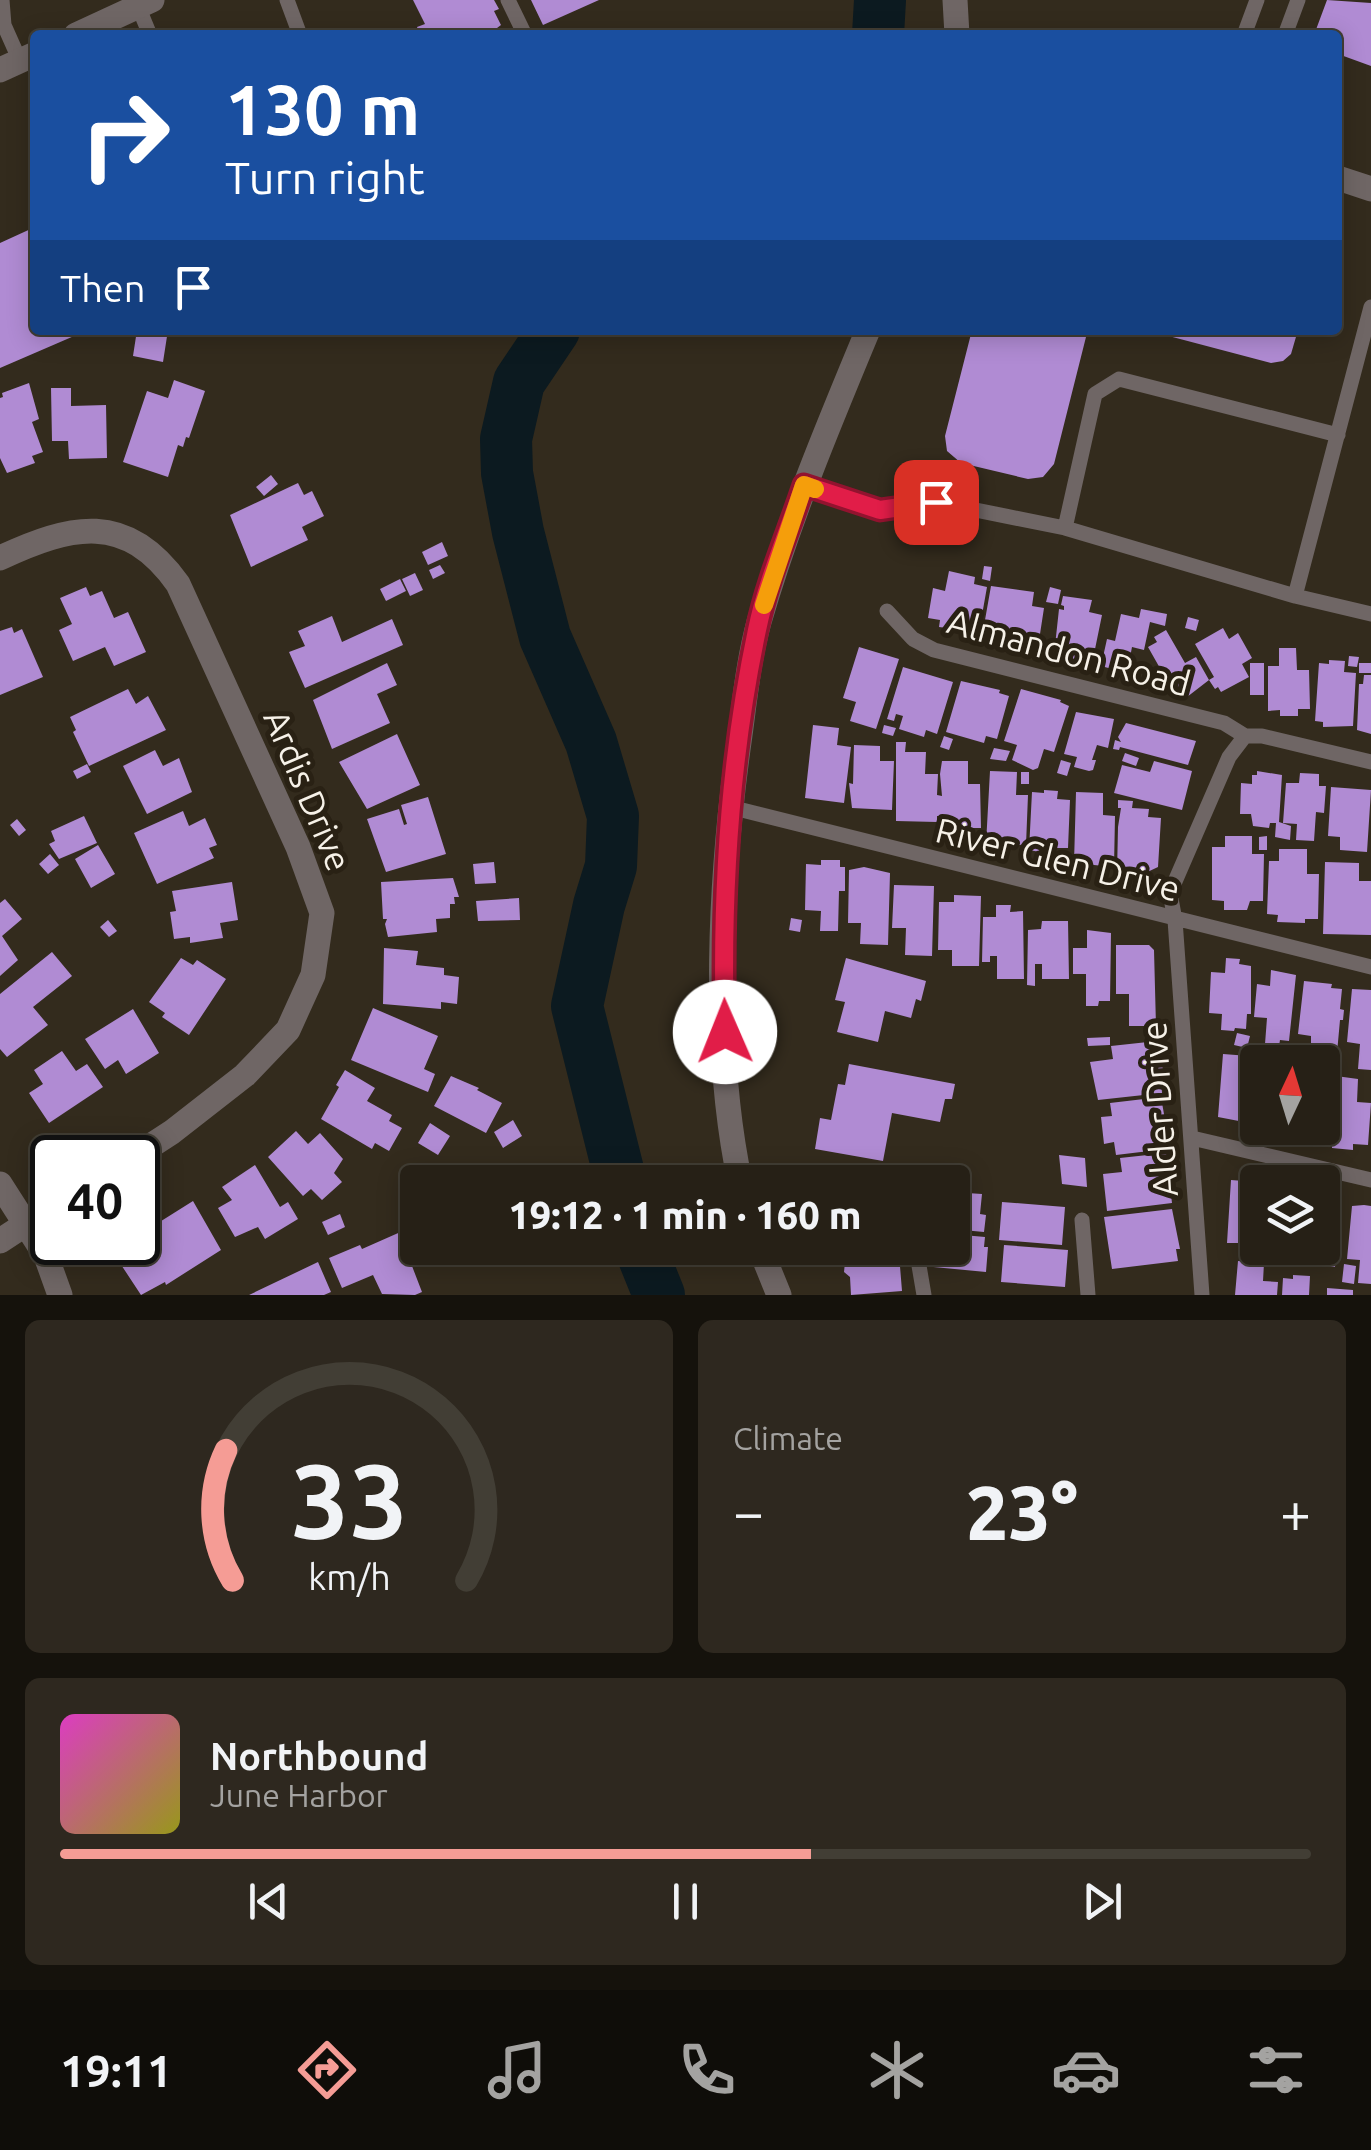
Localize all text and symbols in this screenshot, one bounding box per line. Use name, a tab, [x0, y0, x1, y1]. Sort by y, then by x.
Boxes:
icon: right	[60, 70, 190, 200]
text: 130 m	[225, 70, 420, 148]
text: Turn right	[225, 152, 425, 203]
icon: arrive	[166, 260, 221, 315]
text: Then	[60, 267, 146, 309]
pin	[894, 460, 979, 545]
icon: arrive	[909, 475, 964, 530]
street label: Almandon Road	[943, 600, 1195, 704]
street label: Ardis Drive	[256, 704, 360, 876]
street label: River Glen Drive	[932, 809, 1184, 909]
position arrow	[673, 980, 777, 1084]
street label: Alder Drive	[1133, 1020, 1185, 1198]
north arrow	[1240, 1045, 1340, 1145]
map controls	[1240, 1045, 1340, 1265]
speed limit sign: 40	[30, 1135, 160, 1265]
button: layers	[1240, 1165, 1340, 1265]
text: 19:12 · 1 min · 160 m	[508, 1194, 862, 1236]
text: Climate	[733, 1420, 843, 1456]
text: 33	[290, 1441, 408, 1558]
text: 23°	[966, 1470, 1078, 1554]
text: −	[733, 1481, 764, 1542]
text: +	[1280, 1481, 1311, 1542]
text: km/h	[308, 1557, 390, 1597]
text: Northbound	[210, 1735, 428, 1777]
text: June Harbor	[210, 1777, 388, 1813]
icon: previous	[241, 1874, 296, 1929]
icon: pause	[658, 1874, 713, 1929]
icon: next	[1075, 1874, 1130, 1929]
icon: directions	[292, 2035, 362, 2105]
icon: music	[482, 2035, 552, 2105]
icon: phone	[672, 2035, 742, 2105]
icon: climate	[862, 2035, 932, 2105]
icon: car	[1051, 2035, 1121, 2105]
icon: filters	[1241, 2035, 1311, 2105]
text: 19:11	[60, 2045, 172, 2096]

